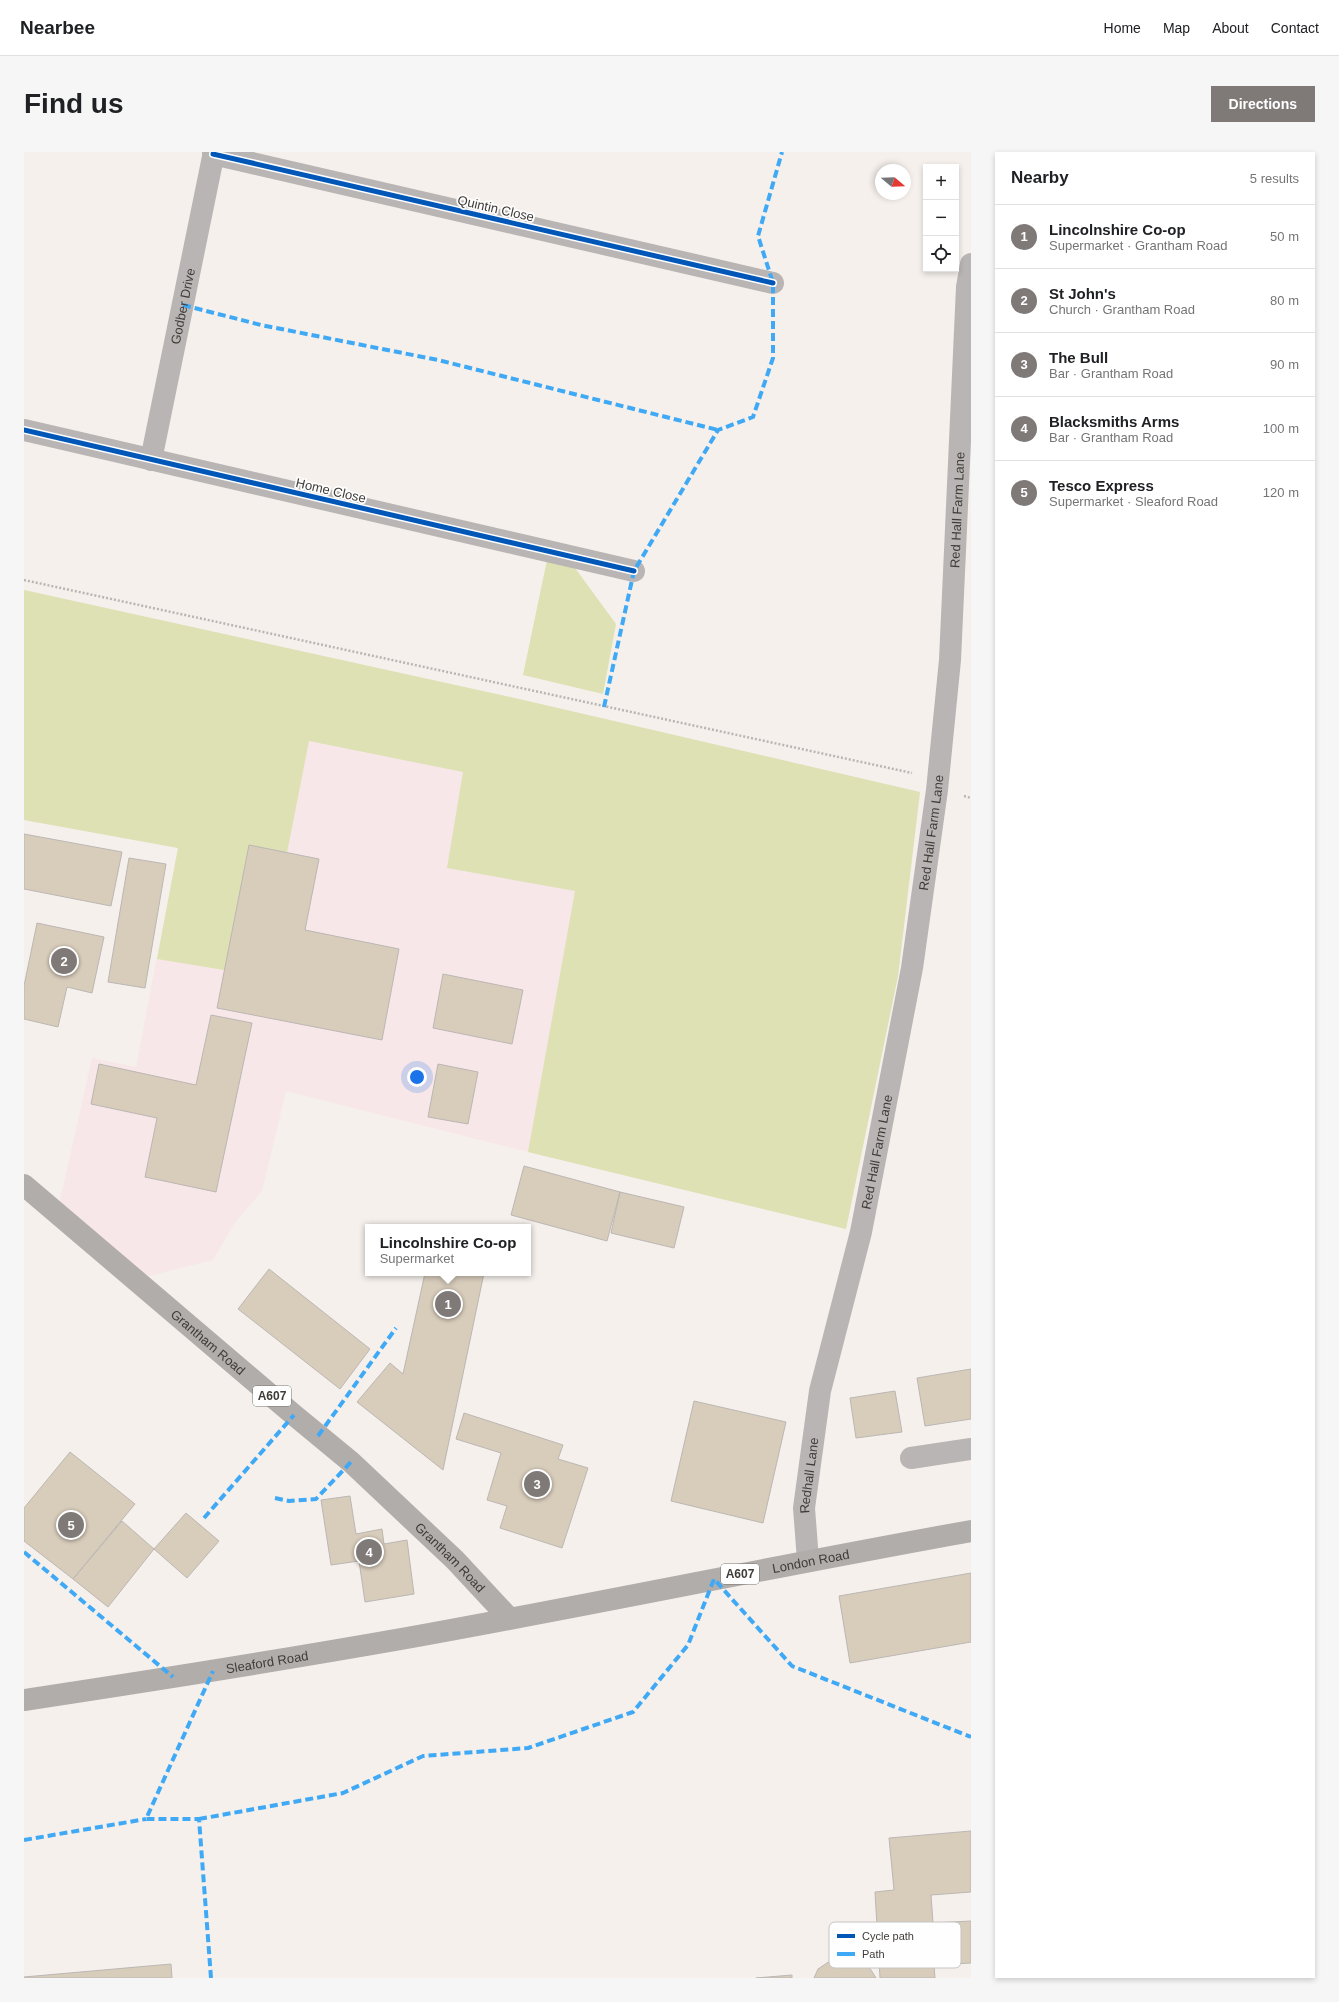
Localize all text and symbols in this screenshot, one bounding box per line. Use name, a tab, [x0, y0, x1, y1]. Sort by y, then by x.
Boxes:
text: Nearbee	[20, 17, 95, 38]
text: Home	[1104, 20, 1141, 36]
text: Map	[1163, 20, 1190, 36]
text: About	[1212, 20, 1249, 36]
text: Contact	[1271, 20, 1319, 36]
button: Directions	[1211, 86, 1315, 122]
text: Find us	[24, 88, 124, 119]
north arrow	[875, 164, 911, 200]
map controls	[923, 164, 959, 272]
button: +	[923, 164, 959, 200]
text: Nearby	[1011, 168, 1069, 187]
text: 5 results	[1250, 171, 1299, 186]
street label: Quintin Close	[456, 192, 536, 225]
button: −	[923, 200, 959, 236]
text: Lincolnshire Co-op	[1049, 221, 1186, 238]
text: 1	[1020, 229, 1028, 244]
text: 50 m	[1270, 229, 1299, 244]
button: locate	[923, 236, 959, 272]
text: Supermarket · Grantham Road	[1049, 238, 1227, 253]
street label: Godber Drive	[168, 267, 198, 346]
text: St John's	[1049, 285, 1116, 302]
text: 2	[1020, 293, 1028, 308]
text: 80 m	[1270, 293, 1299, 308]
text: Church · Grantham Road	[1049, 302, 1195, 317]
text: The Bull	[1049, 349, 1108, 366]
text: 3	[1020, 357, 1028, 372]
text: 90 m	[1270, 357, 1299, 372]
text: Bar · Grantham Road	[1049, 366, 1173, 381]
text: Blacksmiths Arms	[1049, 413, 1179, 430]
text: 4	[1020, 421, 1028, 436]
text: 100 m	[1263, 421, 1299, 436]
text: Bar · Grantham Road	[1049, 430, 1173, 445]
street label: Red Hall Farm Lane	[947, 451, 967, 568]
street label: Home Close	[294, 475, 367, 506]
text: Tesco Express	[1049, 477, 1154, 494]
text: 5	[1020, 485, 1028, 500]
text: 120 m	[1263, 485, 1299, 500]
text: Supermarket · Sleaford Road	[1049, 494, 1218, 509]
street label: Red Hall Farm Lane	[916, 774, 946, 891]
pin: 2	[51, 946, 77, 976]
your location	[407, 1067, 427, 1087]
street label: Red Hall Farm Lane	[859, 1093, 895, 1211]
popup	[365, 1224, 531, 1276]
text: Lincolnshire Co-op	[380, 1234, 516, 1251]
text: Supermarket	[380, 1251, 454, 1266]
pin: 1	[435, 1289, 461, 1319]
street label: Grantham Road	[168, 1307, 248, 1378]
road number: A607	[253, 1386, 291, 1406]
street label: Redhall Lane	[797, 1437, 822, 1514]
pin: 3	[524, 1469, 550, 1499]
pin: 5	[58, 1510, 84, 1540]
street label: Grantham Road	[412, 1519, 488, 1595]
pin: 4	[356, 1537, 382, 1567]
street label: London Road	[771, 1547, 851, 1576]
road number: A607	[721, 1564, 759, 1584]
street label: Sleaford Road	[225, 1648, 309, 1676]
legend	[829, 1922, 961, 1968]
text: Cycle path	[862, 1930, 914, 1942]
text: Path	[862, 1948, 885, 1960]

